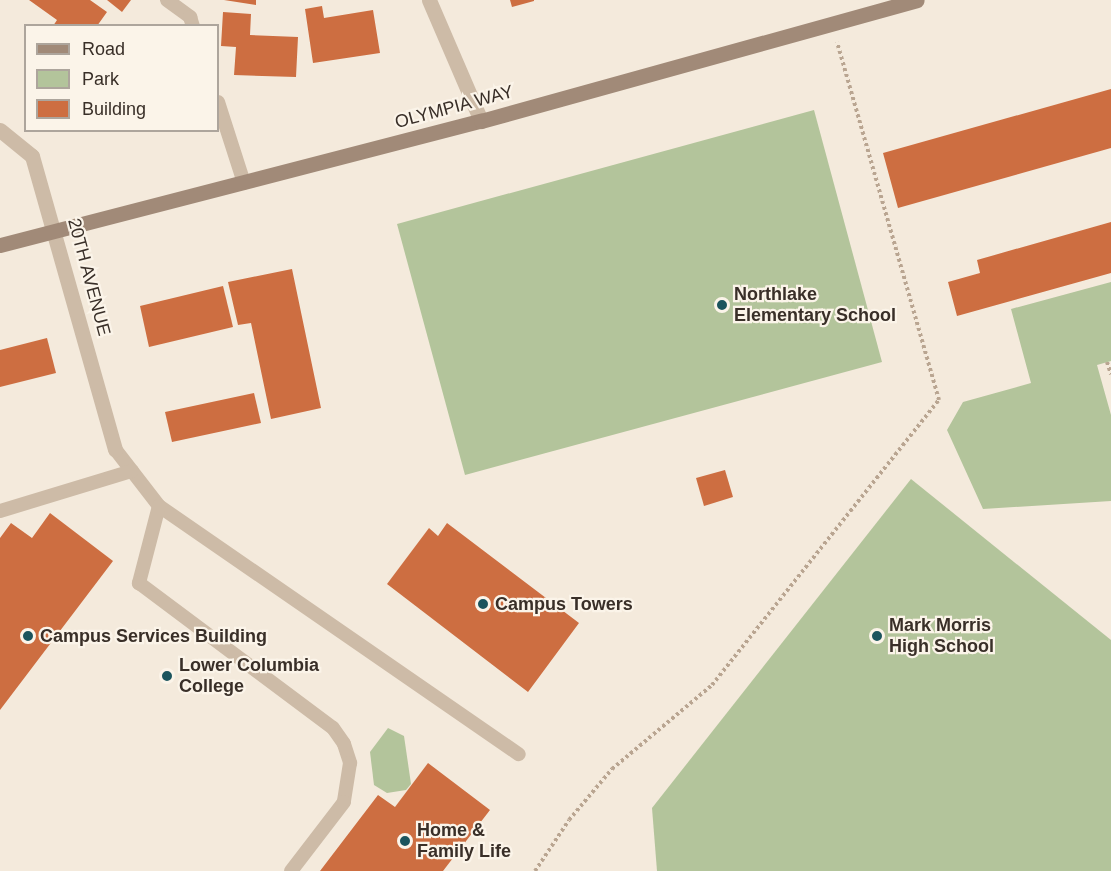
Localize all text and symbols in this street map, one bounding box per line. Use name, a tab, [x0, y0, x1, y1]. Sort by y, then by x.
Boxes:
legend	[24, 24, 219, 132]
text: Road	[82, 39, 125, 59]
text: Park	[82, 69, 119, 89]
street label: OLYMPIA WAY	[392, 81, 516, 133]
text: Building	[82, 99, 146, 119]
street label: 20TH AVENUE	[63, 215, 115, 339]
place label: Northlake Elementary School	[734, 284, 896, 326]
marker: Northlake Elementary School	[715, 298, 729, 312]
place label: Campus Towers	[495, 593, 633, 615]
marker: Campus Towers	[476, 597, 490, 611]
place label: Mark Morris High School	[889, 615, 994, 658]
place label: Campus Services Building	[40, 625, 267, 647]
marker: Campus Services Building	[21, 629, 35, 643]
marker: Mark Morris High School	[870, 629, 884, 643]
place label: Lower Columbia College	[179, 655, 319, 698]
marker: Lower Columbia College	[160, 669, 174, 683]
place label: Home & Family Life	[417, 820, 511, 862]
marker: Home & Family Life	[398, 834, 412, 848]

